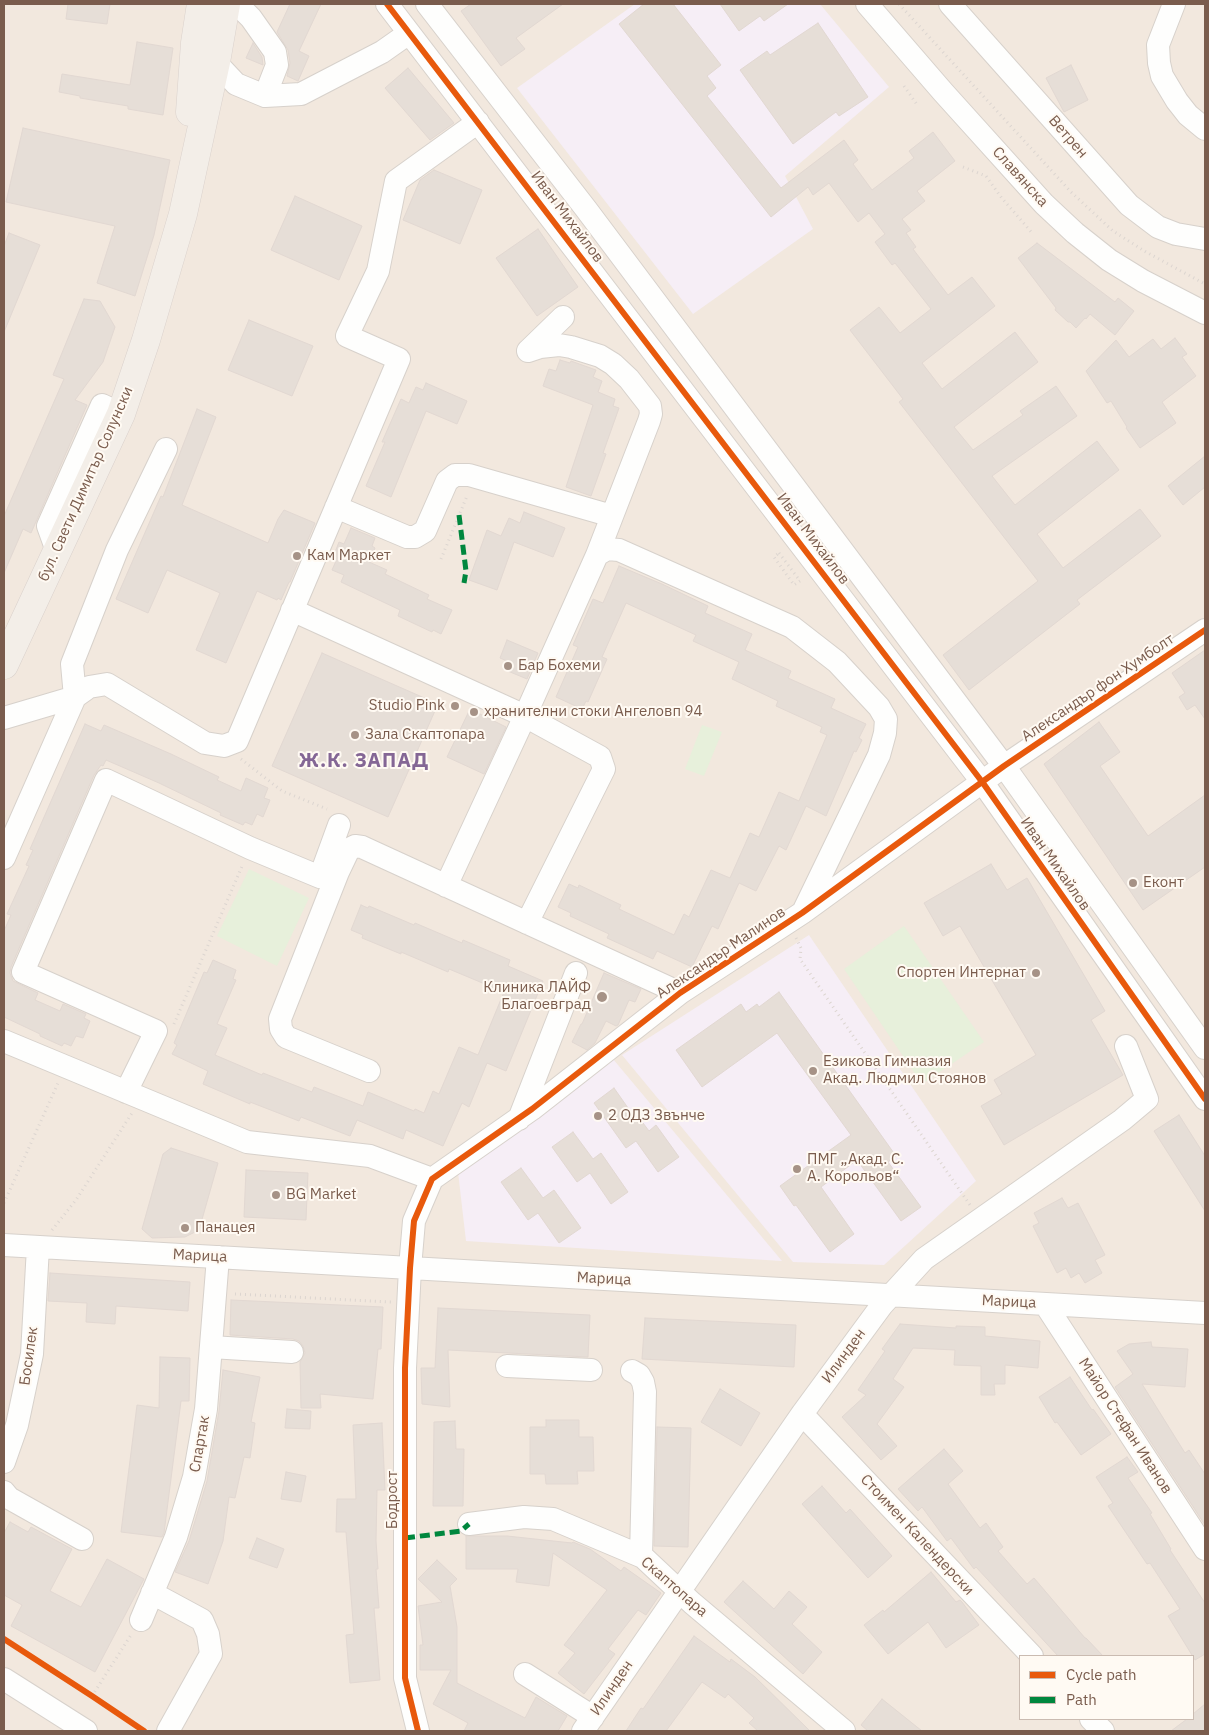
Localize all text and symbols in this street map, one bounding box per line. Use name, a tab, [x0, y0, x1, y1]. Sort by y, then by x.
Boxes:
street label: Ветрен	[1045, 112, 1091, 162]
street label: Славянска	[988, 143, 1052, 211]
street label: Иван Михайлов	[527, 168, 607, 266]
street label: бул. Свети Димитър Солунски	[35, 384, 137, 584]
street label: Иван Михайлов	[773, 490, 853, 588]
place label: Кам Маркет	[307, 547, 391, 565]
marker: Кам Маркет	[291, 550, 303, 562]
street label: Александър фон Хумболт	[1018, 630, 1178, 746]
place label: Бар Бохеми	[518, 657, 600, 675]
marker: Бар Бохеми	[502, 660, 514, 672]
place label: Studio Pink	[369, 697, 445, 715]
marker: Studio Pink	[449, 700, 461, 712]
place label: хранителни стоки Ангеловп 94	[484, 703, 703, 721]
marker: хранителни стоки Ангеловп 94	[468, 706, 480, 718]
place label: Зала Скаптопара	[365, 726, 485, 744]
marker: Зала Скаптопара	[349, 729, 361, 741]
district label: Ж.К. ЗАПАД	[298, 749, 430, 773]
street label: Иван Михайлов	[1016, 814, 1094, 914]
place label: Еконт	[1143, 874, 1184, 892]
marker: Еконт	[1127, 877, 1139, 889]
street label: Александър Малинов	[653, 903, 789, 1003]
place label: Спортен Интернат	[897, 964, 1026, 982]
marker: Спортен Интернат	[1030, 967, 1042, 979]
place label: Клиника ЛАЙФ Благоевград	[483, 979, 591, 1014]
marker: Клиника ЛАЙФ Благоевград	[595, 990, 609, 1004]
place label: Езикова Гимназия Акад. Людмил Стоянов	[823, 1053, 986, 1088]
marker: Езикова Гимназия Акад. Людмил Стоянов	[807, 1065, 819, 1077]
place label: 2 ОДЗ Звънче	[608, 1107, 705, 1125]
marker: 2 ОДЗ Звънче	[592, 1110, 604, 1122]
place label: ПМГ „Акад. С. А. Корольов“	[807, 1151, 904, 1186]
marker: ПМГ „Акад. С. А. Корольов“	[791, 1163, 803, 1175]
place label: BG Market	[286, 1186, 357, 1204]
marker: BG Market	[270, 1189, 282, 1201]
place label: Панацея	[195, 1219, 255, 1237]
marker: Панацея	[179, 1222, 191, 1234]
street label: Марица	[172, 1246, 228, 1266]
street label: Марица	[576, 1269, 632, 1289]
street label: Марица	[981, 1292, 1037, 1312]
street label: Босилек	[16, 1325, 42, 1387]
street label: Илинден	[818, 1325, 870, 1387]
street label: Майор Стефан Иванов	[1074, 1355, 1176, 1497]
street label: Спартак	[186, 1414, 214, 1474]
street label: Бодрост	[384, 1471, 402, 1529]
street label: Стоимен Календерски	[856, 1471, 978, 1599]
street label: Скаптопара	[637, 1553, 711, 1621]
legend	[1019, 1655, 1194, 1720]
street label: Илинден	[587, 1657, 637, 1719]
text: Cycle path	[1066, 1665, 1137, 1684]
text: Path	[1066, 1690, 1097, 1709]

